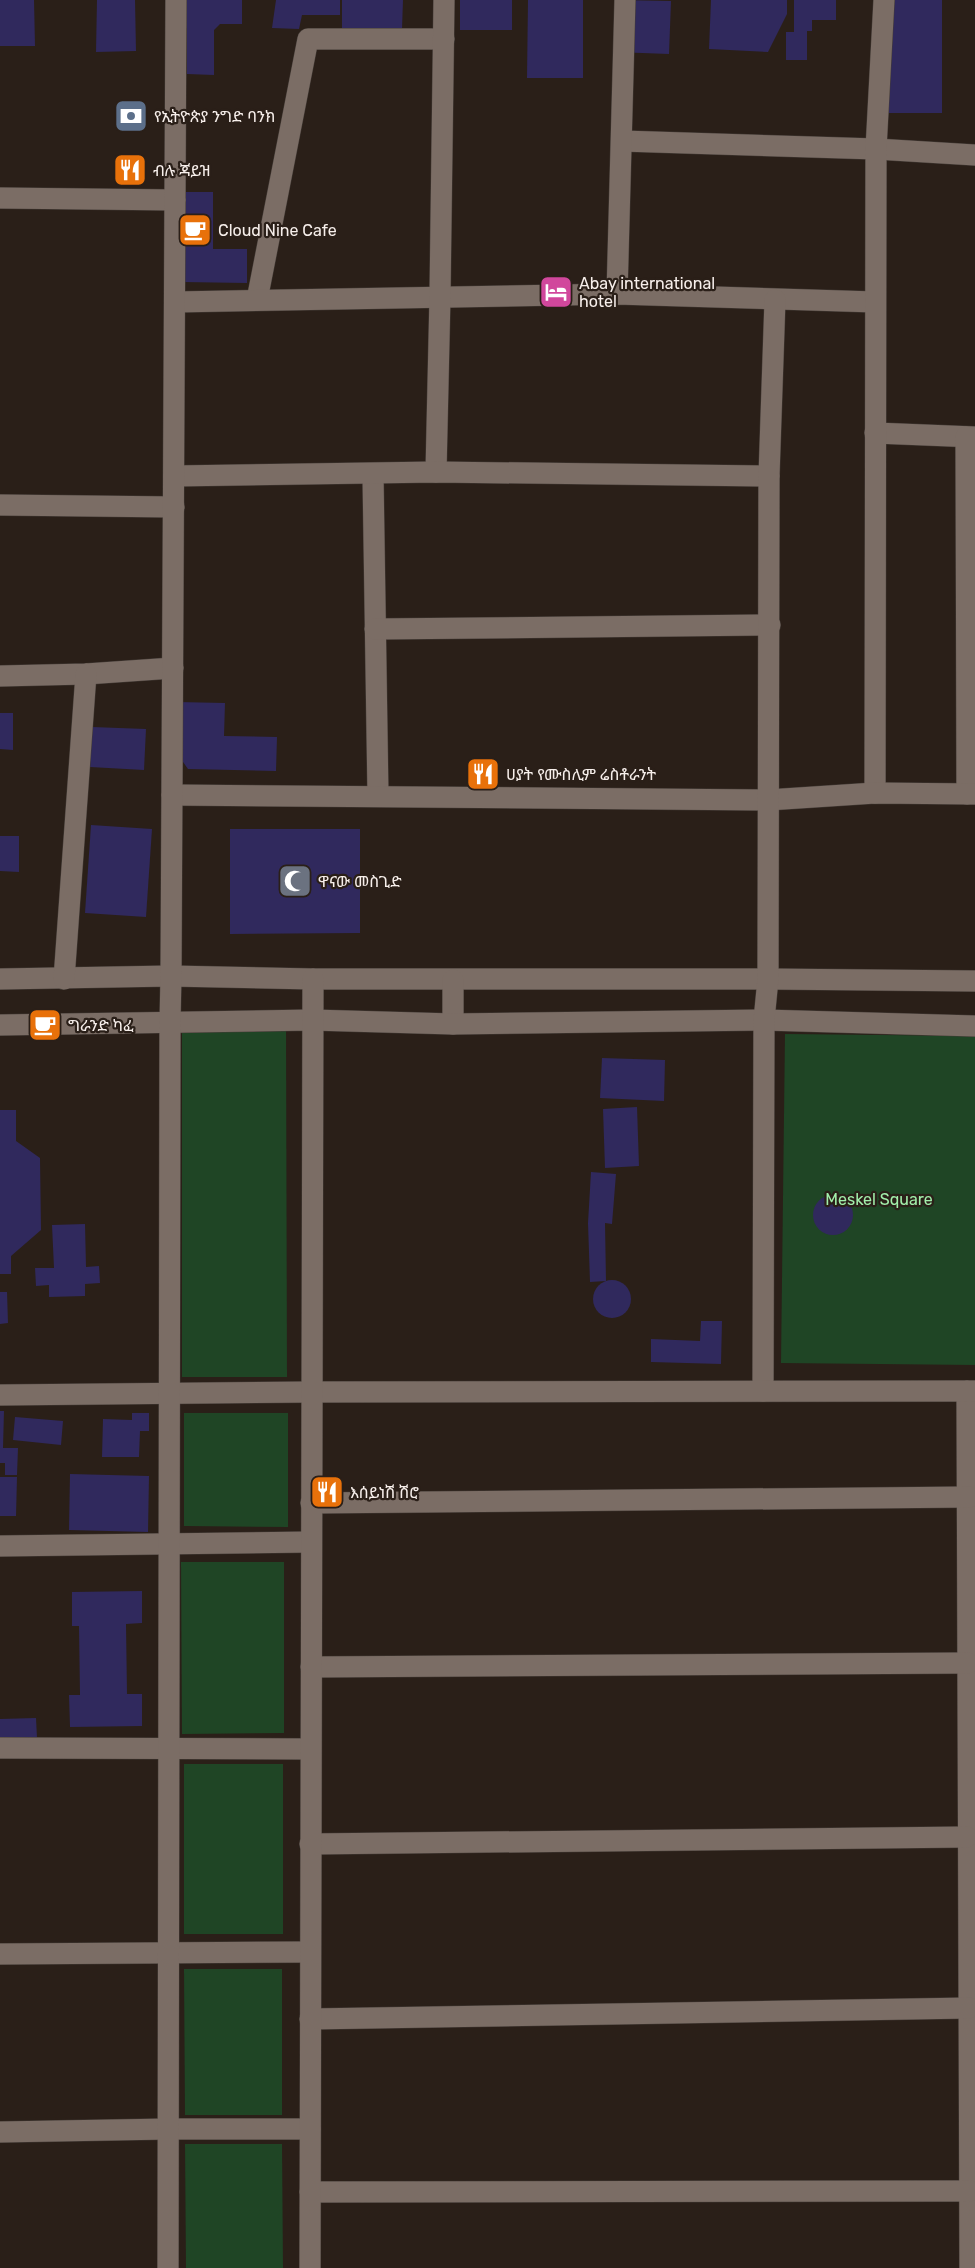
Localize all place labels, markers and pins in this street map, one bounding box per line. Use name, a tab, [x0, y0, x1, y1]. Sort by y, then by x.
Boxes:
bank icon: የኢትዮጵያ ንግድ ባንክ	[113, 98, 149, 134]
place label: የኢትዮጵያ ንግድ ባንክ	[154, 107, 275, 126]
restaurant icon: ብሉ ጃይዝ	[112, 152, 148, 188]
place label: ብሉ ጃይዝ	[153, 161, 211, 180]
cafe icon: Cloud Nine Cafe	[177, 212, 213, 248]
place label: Cloud Nine Cafe	[218, 221, 337, 240]
hotel icon: Abay international hotel	[538, 274, 574, 310]
place label: Abay international hotel	[579, 274, 715, 311]
restaurant icon: ሀያት የሙስሊም ሬስቶራንት	[465, 756, 501, 792]
place label: ሀያት የሙስሊም ሬስቶራንት	[506, 765, 656, 784]
mosque icon: ዋናው መስጊድ	[277, 863, 313, 899]
place label: ዋናው መስጊድ	[318, 872, 402, 891]
cafe icon: ግራንድ ካፈ	[27, 1007, 63, 1043]
place label: ግራንድ ካፈ	[68, 1016, 134, 1035]
restaurant icon: እሰይነሽ ሽሮ	[309, 1474, 345, 1510]
place label: እሰይነሽ ሽሮ	[350, 1483, 419, 1502]

